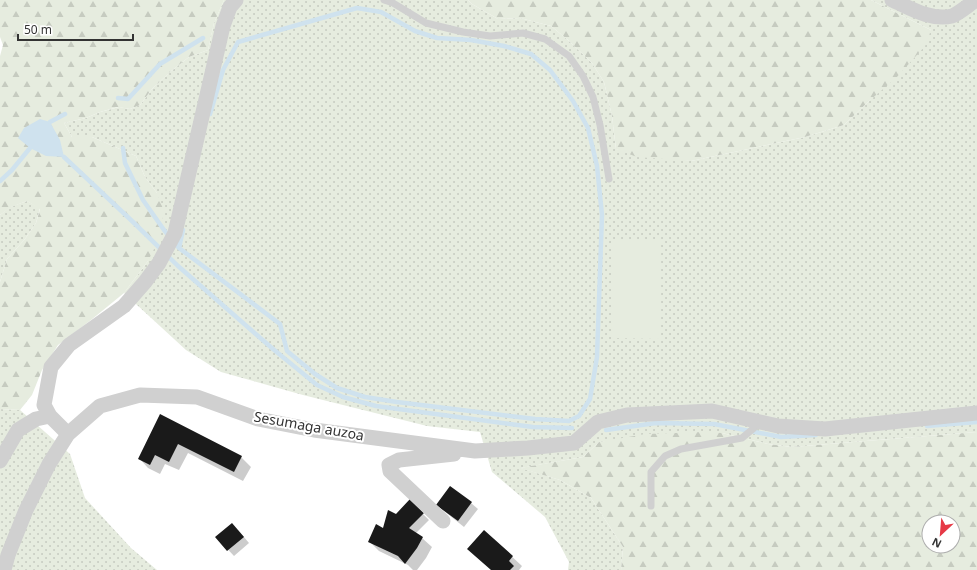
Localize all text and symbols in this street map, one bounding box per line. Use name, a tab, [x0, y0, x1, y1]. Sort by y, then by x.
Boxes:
scale bar	[18, 16, 133, 42]
text: 50 m	[24, 21, 52, 38]
street label: Sesumaga auzoa	[253, 406, 366, 445]
north arrow	[921, 514, 961, 554]
text: N	[929, 535, 944, 552]

